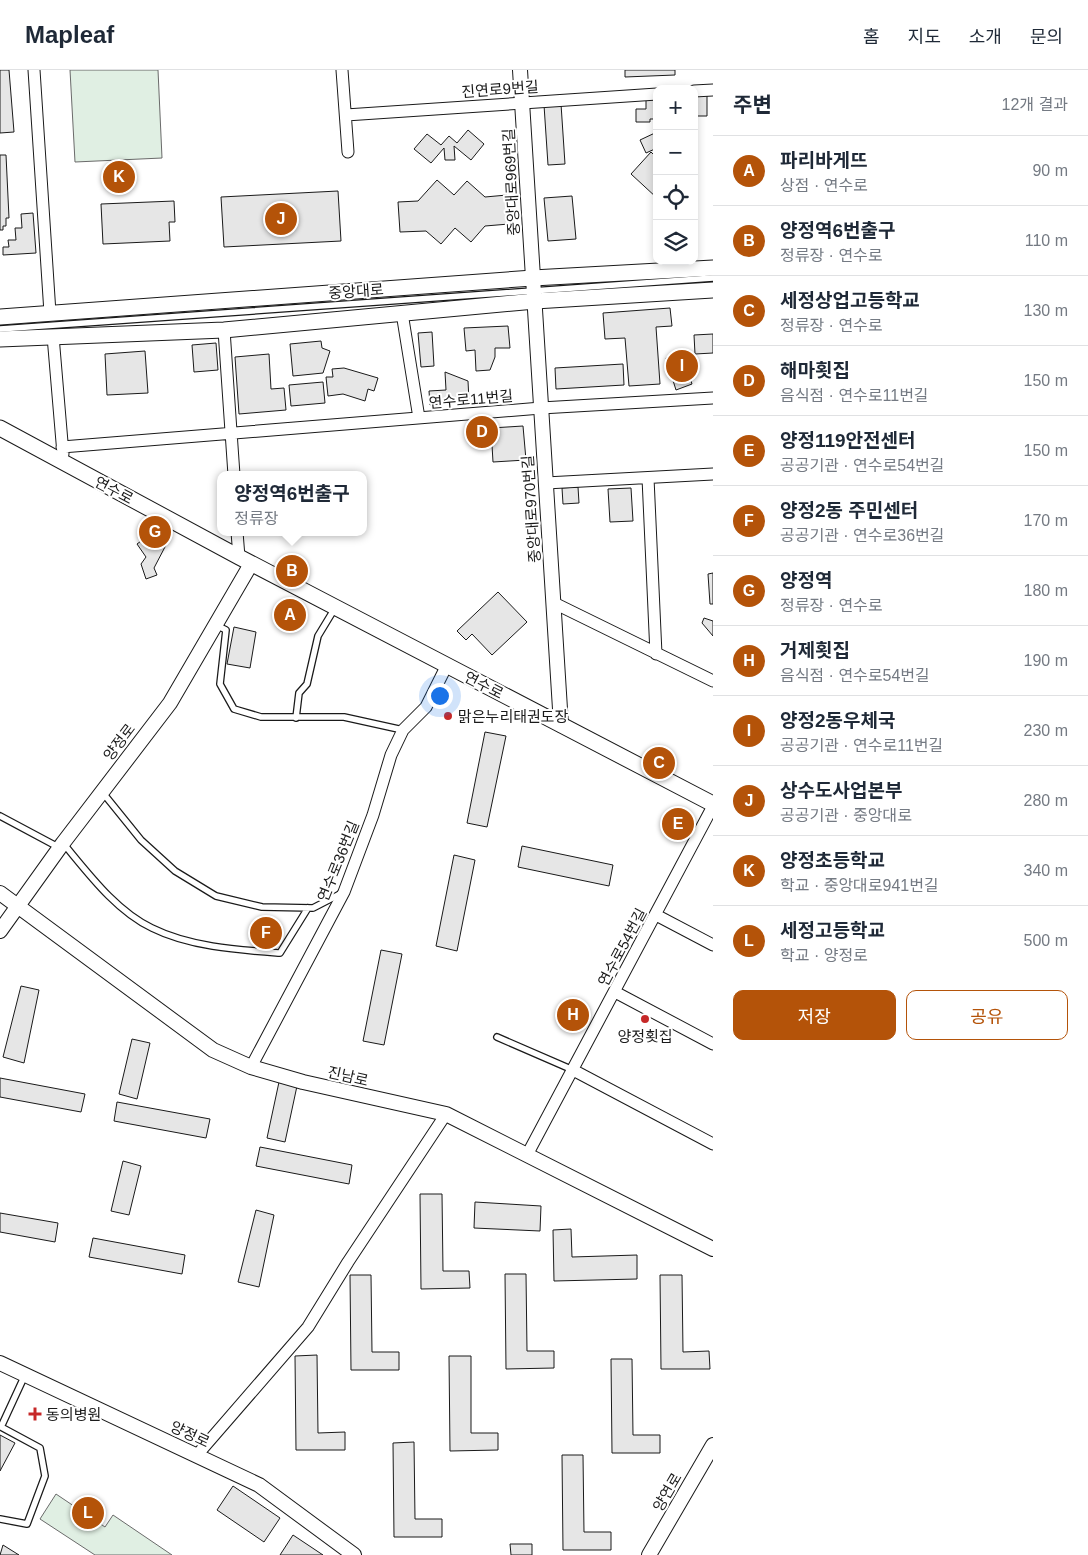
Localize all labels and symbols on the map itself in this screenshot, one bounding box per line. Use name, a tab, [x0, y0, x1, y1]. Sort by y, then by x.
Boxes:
street label: 진연로9번길	[461, 78, 539, 100]
street label: 중앙대로969번길	[500, 128, 522, 236]
pin: K	[103, 158, 135, 196]
pin: J	[265, 200, 297, 238]
street label: 중앙대로	[328, 281, 384, 301]
pin: I	[666, 347, 698, 385]
street label: 연수로11번길	[428, 387, 514, 411]
pin: D	[466, 413, 498, 451]
street label: 중앙대로970번길	[519, 455, 543, 563]
street label: 연수로	[92, 473, 136, 507]
pin: G	[139, 513, 171, 551]
pin: B	[276, 552, 308, 590]
pin: A	[274, 596, 306, 634]
street label: 연수로	[462, 668, 506, 702]
your location	[427, 683, 453, 709]
place label: 맑은누리태권도장	[458, 708, 569, 725]
marker: 맑은누리태권도장	[442, 710, 454, 722]
street label: 양정로	[100, 720, 138, 764]
pin: C	[643, 744, 675, 782]
pin: E	[662, 805, 694, 843]
street label: 연수로36번길	[314, 818, 362, 904]
street label: 연수로54번길	[594, 905, 650, 989]
pin: F	[250, 914, 282, 952]
pin: H	[557, 996, 589, 1034]
marker: 양정횟집	[639, 1013, 651, 1025]
place label: 양정횟집	[617, 1028, 673, 1045]
street label: 진남로	[326, 1063, 370, 1089]
place label: 동의병원	[46, 1406, 101, 1423]
marker: 동의병원	[28, 1407, 42, 1421]
street label: 양정로	[168, 1418, 212, 1450]
street label: 양연로	[649, 1470, 685, 1514]
pin: L	[72, 1494, 104, 1532]

